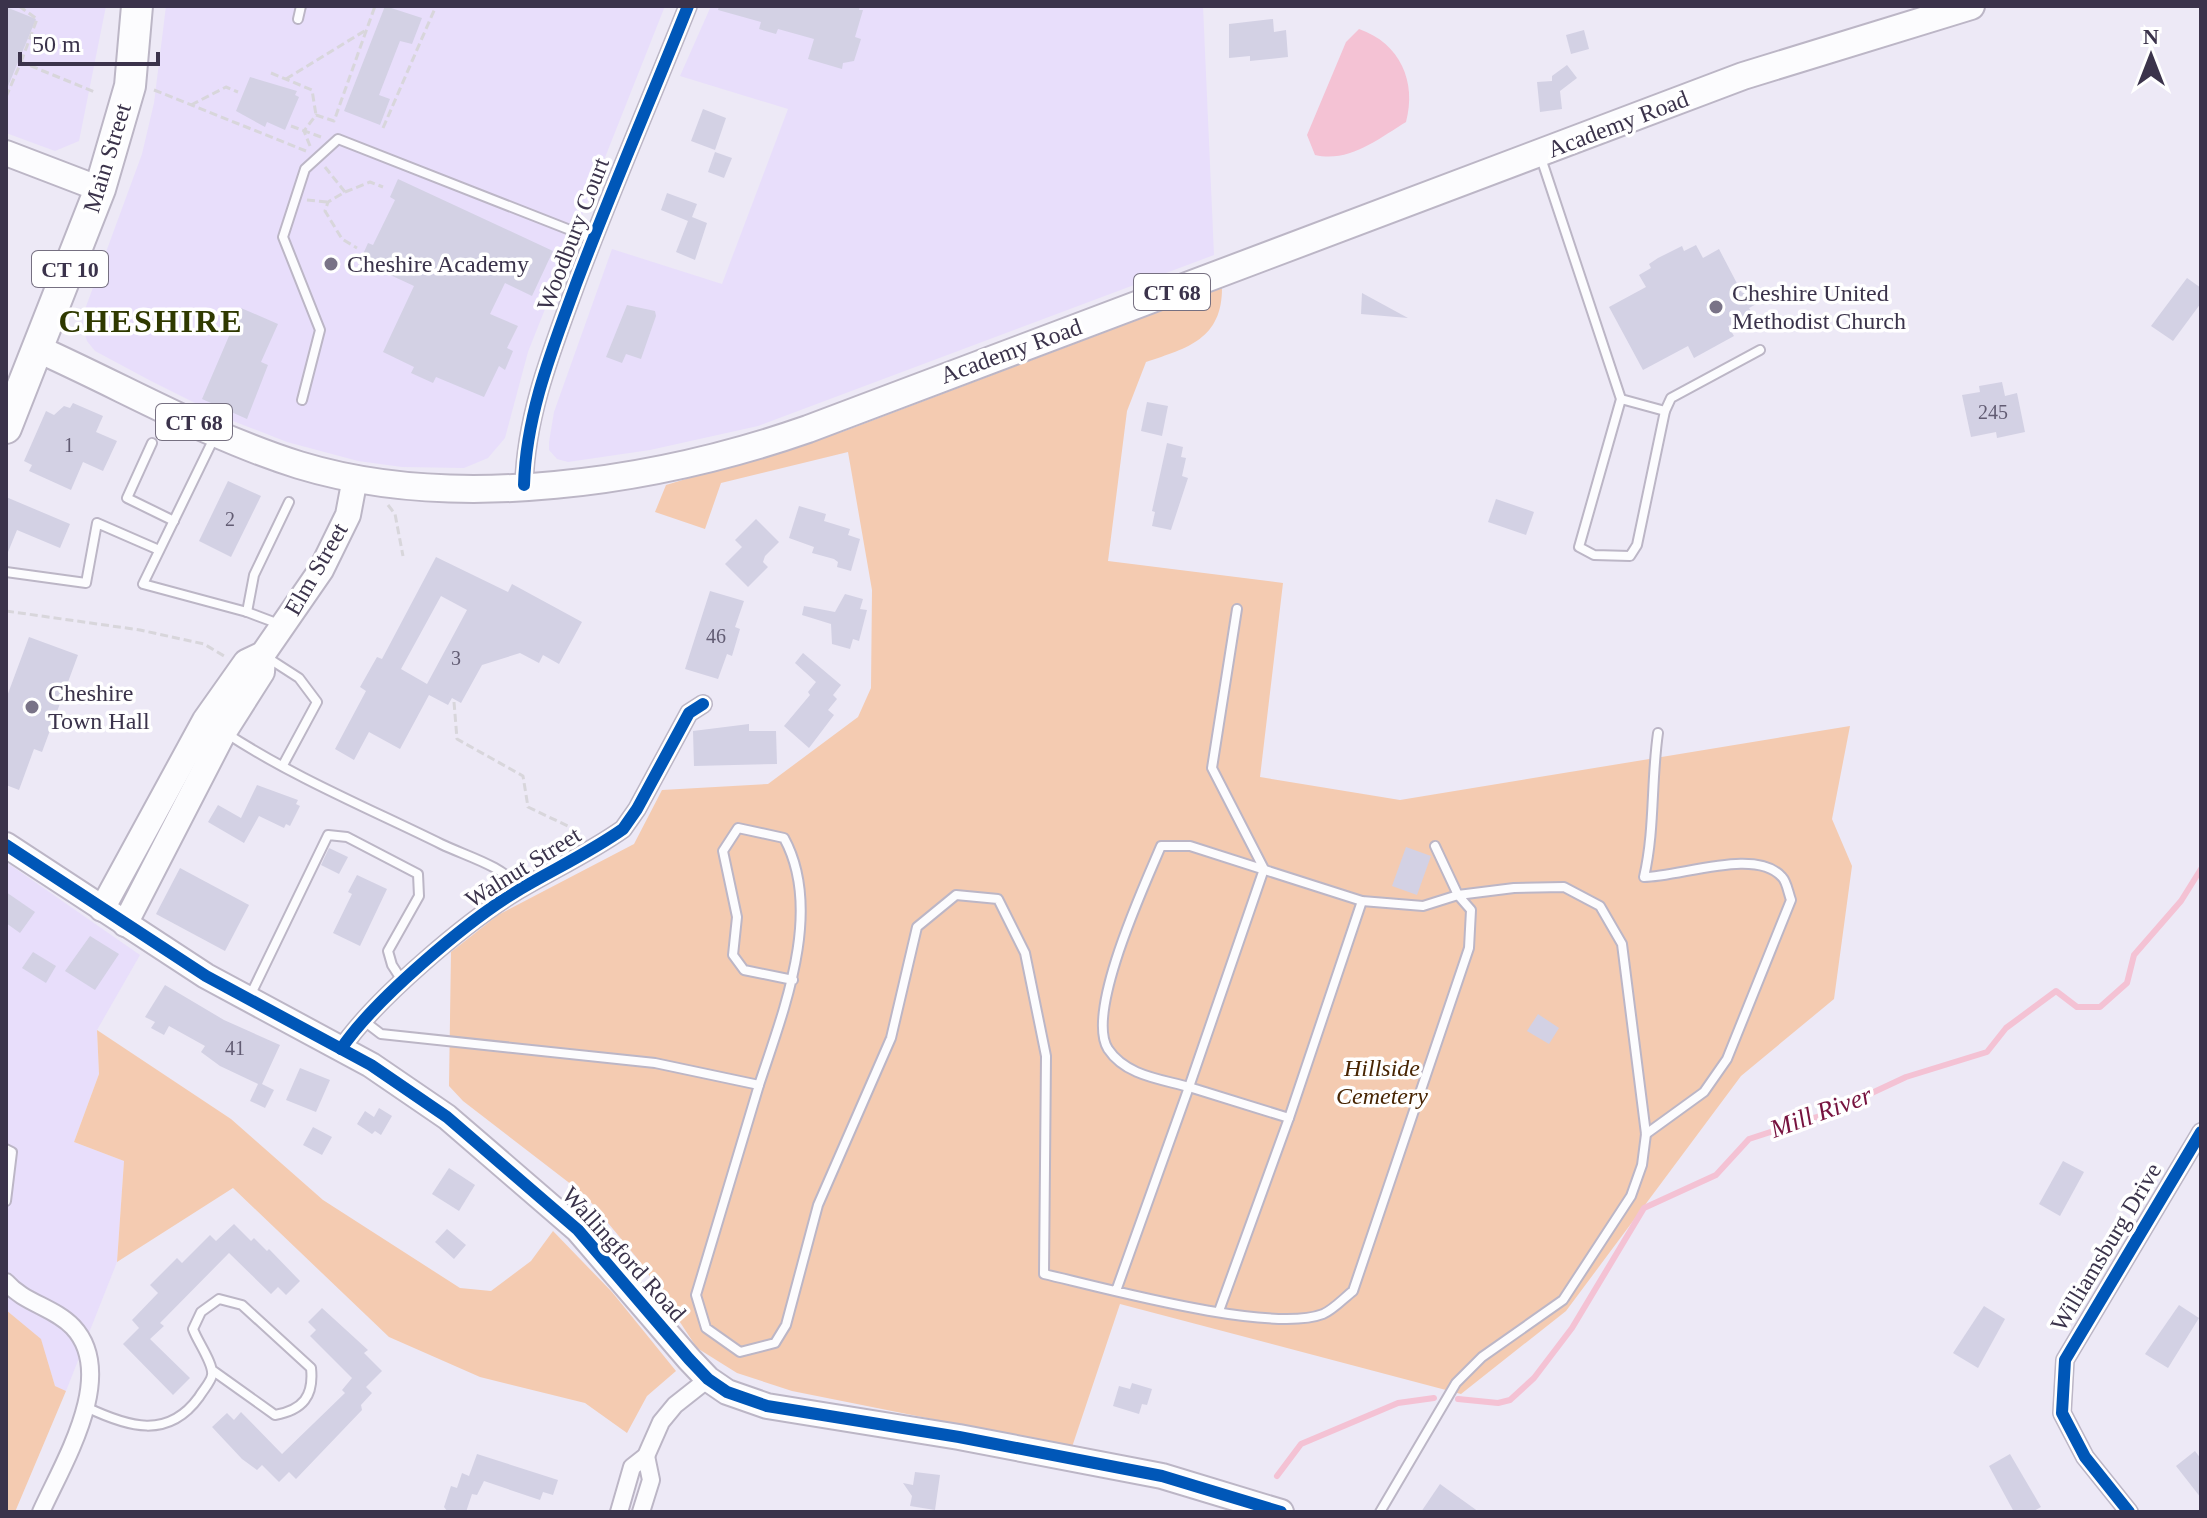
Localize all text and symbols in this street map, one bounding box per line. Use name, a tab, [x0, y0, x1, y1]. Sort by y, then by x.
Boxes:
scale bar	[20, 16, 158, 66]
north arrow	[2111, 16, 2191, 96]
text: N	[2143, 24, 2159, 49]
text: 50 m	[32, 31, 81, 57]
street label: Academy Road	[1544, 85, 1692, 163]
street label: Main Street	[78, 100, 136, 216]
street label: Woodbury Court	[532, 154, 614, 314]
road number: CT 10	[32, 251, 108, 287]
place label: Cheshire Academy	[347, 251, 529, 277]
marker: Cheshire Academy	[322, 255, 340, 273]
road number: CT 68	[1134, 274, 1210, 310]
place label: Cheshire United Methodist Church	[1732, 280, 1906, 334]
marker: Cheshire United Methodist Church	[1707, 298, 1725, 316]
district label: CHESHIRE	[59, 303, 243, 339]
street label: Academy Road	[937, 313, 1085, 389]
house number: 245	[1978, 401, 2008, 423]
road number: CT 68	[156, 404, 232, 440]
house number: 1	[64, 434, 74, 456]
house number: 2	[225, 508, 235, 530]
street label: Elm Street	[279, 518, 353, 620]
house number: 46	[706, 625, 726, 647]
house number: 3	[451, 647, 461, 669]
place label: Cheshire Town Hall	[48, 680, 150, 734]
marker: Cheshire Town Hall	[23, 698, 41, 716]
street label: Walnut Street	[461, 821, 586, 913]
house number: 41	[225, 1037, 245, 1059]
park label: Hillside Cemetery	[1336, 1055, 1428, 1109]
water label: Mill River	[1765, 1080, 1877, 1144]
street label: Williamsburg Drive	[2046, 1158, 2166, 1336]
street label: Wallingford Road	[557, 1181, 691, 1327]

